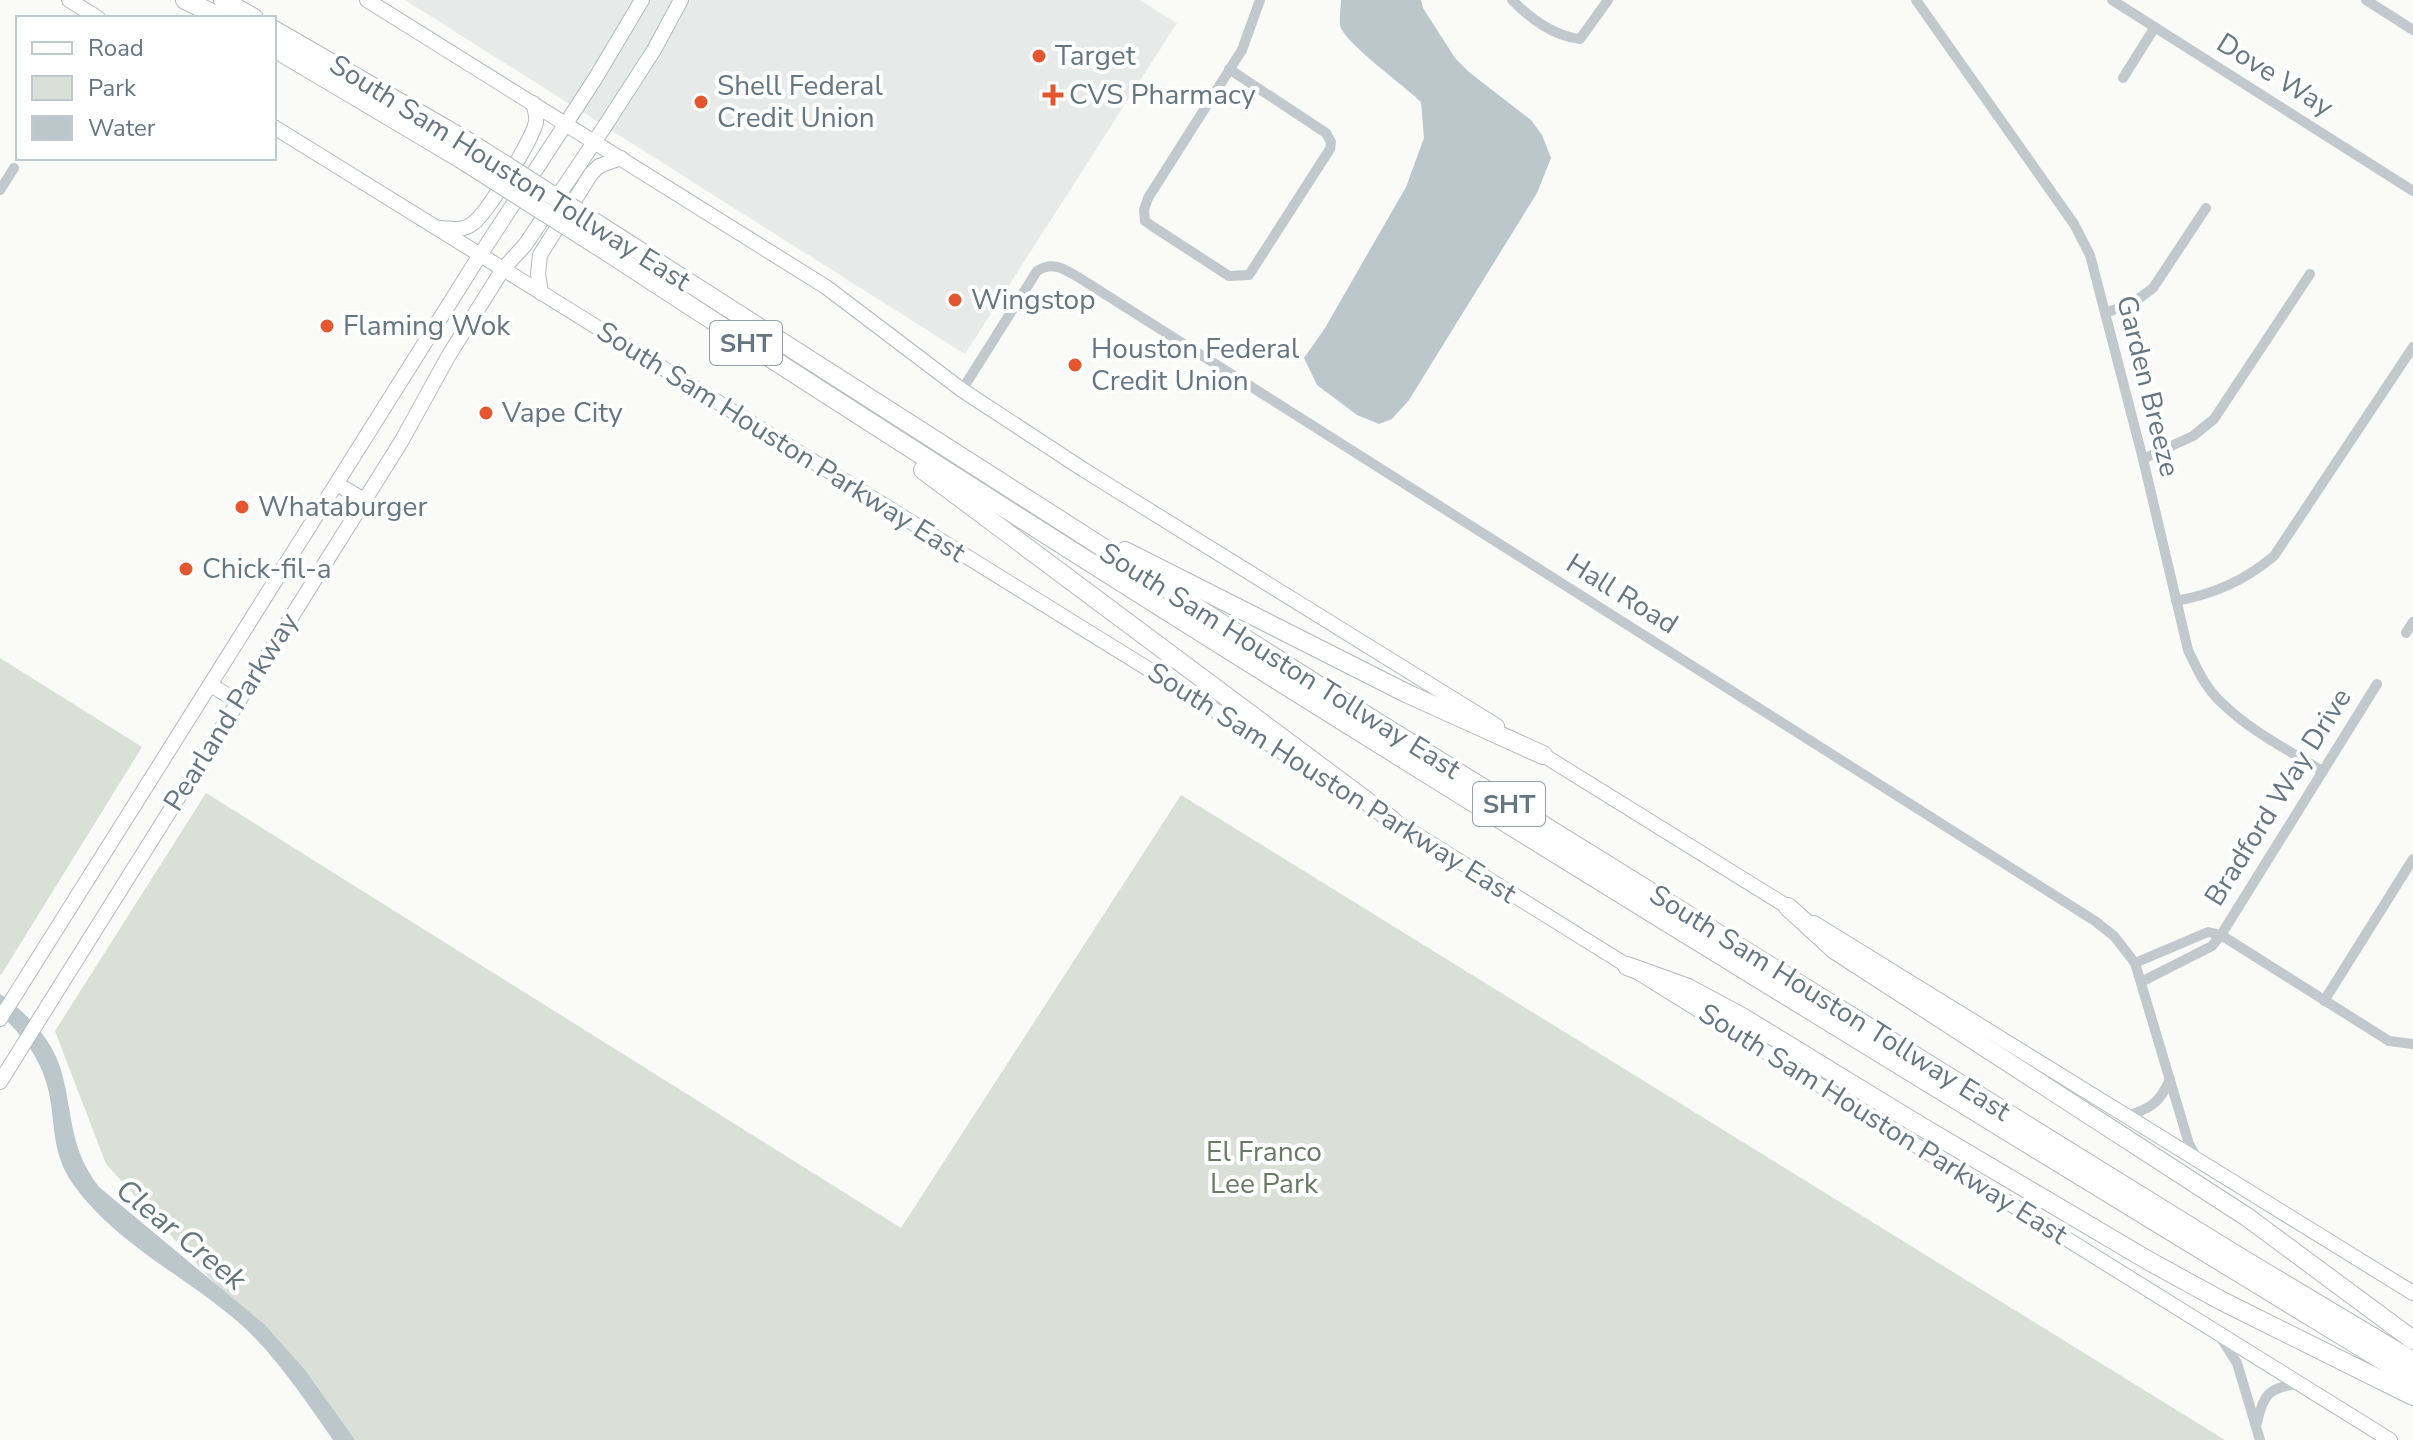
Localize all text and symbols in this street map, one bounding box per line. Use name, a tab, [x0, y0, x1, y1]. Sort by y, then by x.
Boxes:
legend	[16, 16, 276, 160]
street label: Dove Way	[2209, 24, 2341, 126]
text: Road	[88, 32, 144, 64]
place label: Target	[1055, 37, 1136, 75]
street label: South Sam Houston Tollway East	[322, 46, 698, 300]
marker: Target	[1030, 47, 1048, 65]
place label: Shell Federal Credit Union	[717, 67, 883, 137]
text: Park	[88, 72, 137, 104]
place label: CVS Pharmacy	[1069, 76, 1256, 114]
marker: CVS Pharmacy	[1044, 86, 1062, 104]
marker: Shell Federal Credit Union	[692, 93, 710, 111]
text: Water	[88, 112, 156, 144]
place label: Wingstop	[971, 281, 1096, 319]
marker: Wingstop	[946, 291, 964, 309]
street label: Garden Breeze	[2107, 291, 2189, 481]
place label: Flaming Wok	[343, 307, 511, 345]
street label: South Sam Houston Parkway East	[589, 312, 973, 572]
marker: Flaming Wok	[318, 317, 336, 335]
road number: SHT	[710, 321, 782, 365]
place label: Houston Federal Credit Union	[1091, 330, 1300, 400]
marker: Houston Federal Credit Union	[1066, 356, 1084, 374]
place label: Vape City	[501, 394, 623, 432]
marker: Vape City	[477, 404, 495, 422]
place label: Whataburger	[258, 488, 427, 526]
marker: Whataburger	[233, 498, 251, 516]
street label: South Sam Houston Tollway East	[1092, 534, 1468, 788]
street label: Hall Road	[1559, 545, 1685, 643]
place label: Chick-fil-a	[202, 550, 332, 588]
marker: Chick-fil-a	[177, 560, 195, 578]
street label: Pearland Parkway	[155, 605, 308, 818]
street label: South Sam Houston Parkway East	[1140, 653, 1524, 913]
street label: Bradford Way Drive	[2196, 681, 2360, 913]
road number: SHT	[1473, 782, 1545, 826]
street label: South Sam Houston Tollway East	[1642, 876, 2018, 1130]
street label: South Sam Houston Parkway East	[1691, 994, 2075, 1254]
park label: El Franco Lee Park	[1206, 1133, 1322, 1203]
water label: Clear Creek	[107, 1170, 256, 1301]

